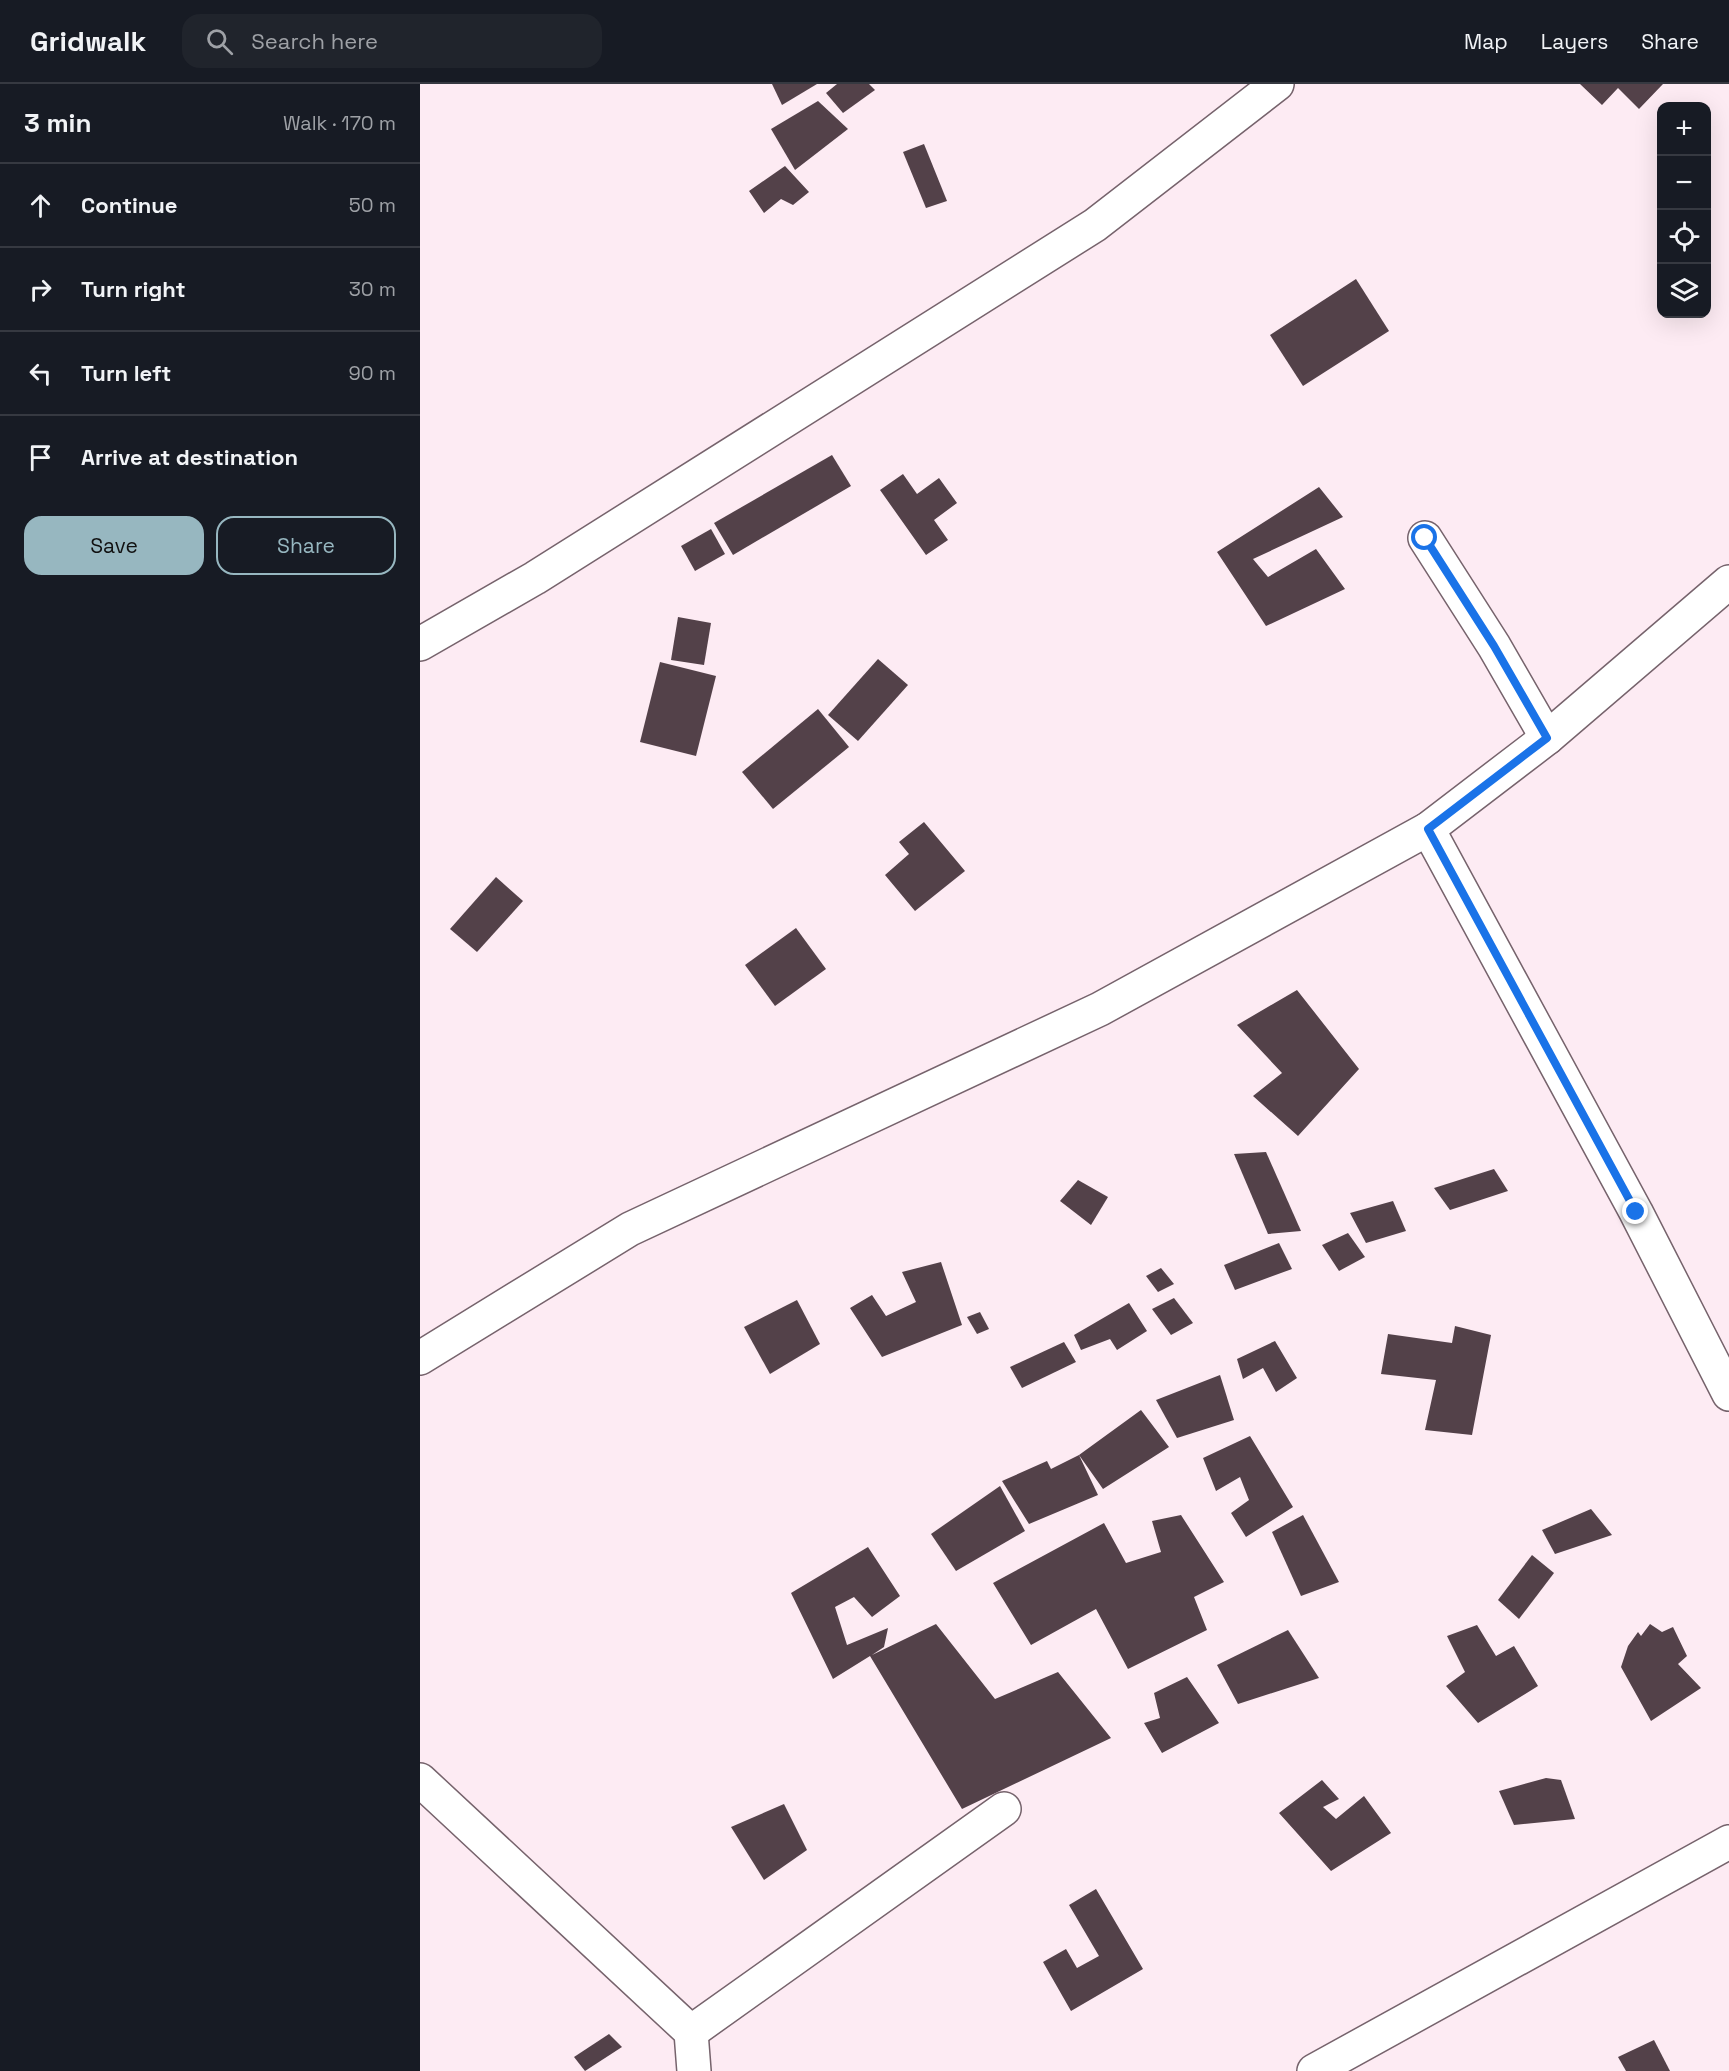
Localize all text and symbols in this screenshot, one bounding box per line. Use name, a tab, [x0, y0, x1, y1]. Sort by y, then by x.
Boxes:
search box	[182, 14, 602, 68]
text: Gridwalk	[30, 23, 146, 59]
icon: search	[203, 25, 236, 58]
text: Search here	[251, 27, 378, 55]
text: Map	[1464, 28, 1508, 55]
text: Layers	[1541, 28, 1608, 55]
text: Share	[1641, 28, 1699, 55]
map controls	[1657, 102, 1711, 318]
button: +	[1657, 102, 1711, 156]
text: 3 min	[24, 106, 92, 140]
text: Walk · 170 m	[283, 110, 396, 136]
button: −	[1657, 156, 1711, 210]
icon: ahead	[24, 189, 57, 222]
text: Continue	[81, 191, 177, 219]
text: 50 m	[349, 192, 396, 218]
button: locate	[1657, 210, 1711, 264]
button: layers	[1657, 264, 1711, 318]
icon: right	[24, 273, 57, 306]
text: Turn right	[81, 275, 186, 303]
text: 30 m	[349, 276, 396, 302]
icon: left	[24, 357, 57, 390]
text: Turn left	[81, 359, 171, 387]
text: 90 m	[349, 360, 396, 386]
icon: arrive	[24, 441, 57, 474]
text: Arrive at destination	[81, 443, 298, 471]
button: Save	[24, 516, 204, 575]
button: Share	[216, 516, 396, 575]
route start	[1411, 524, 1437, 550]
route end	[1622, 1198, 1648, 1224]

